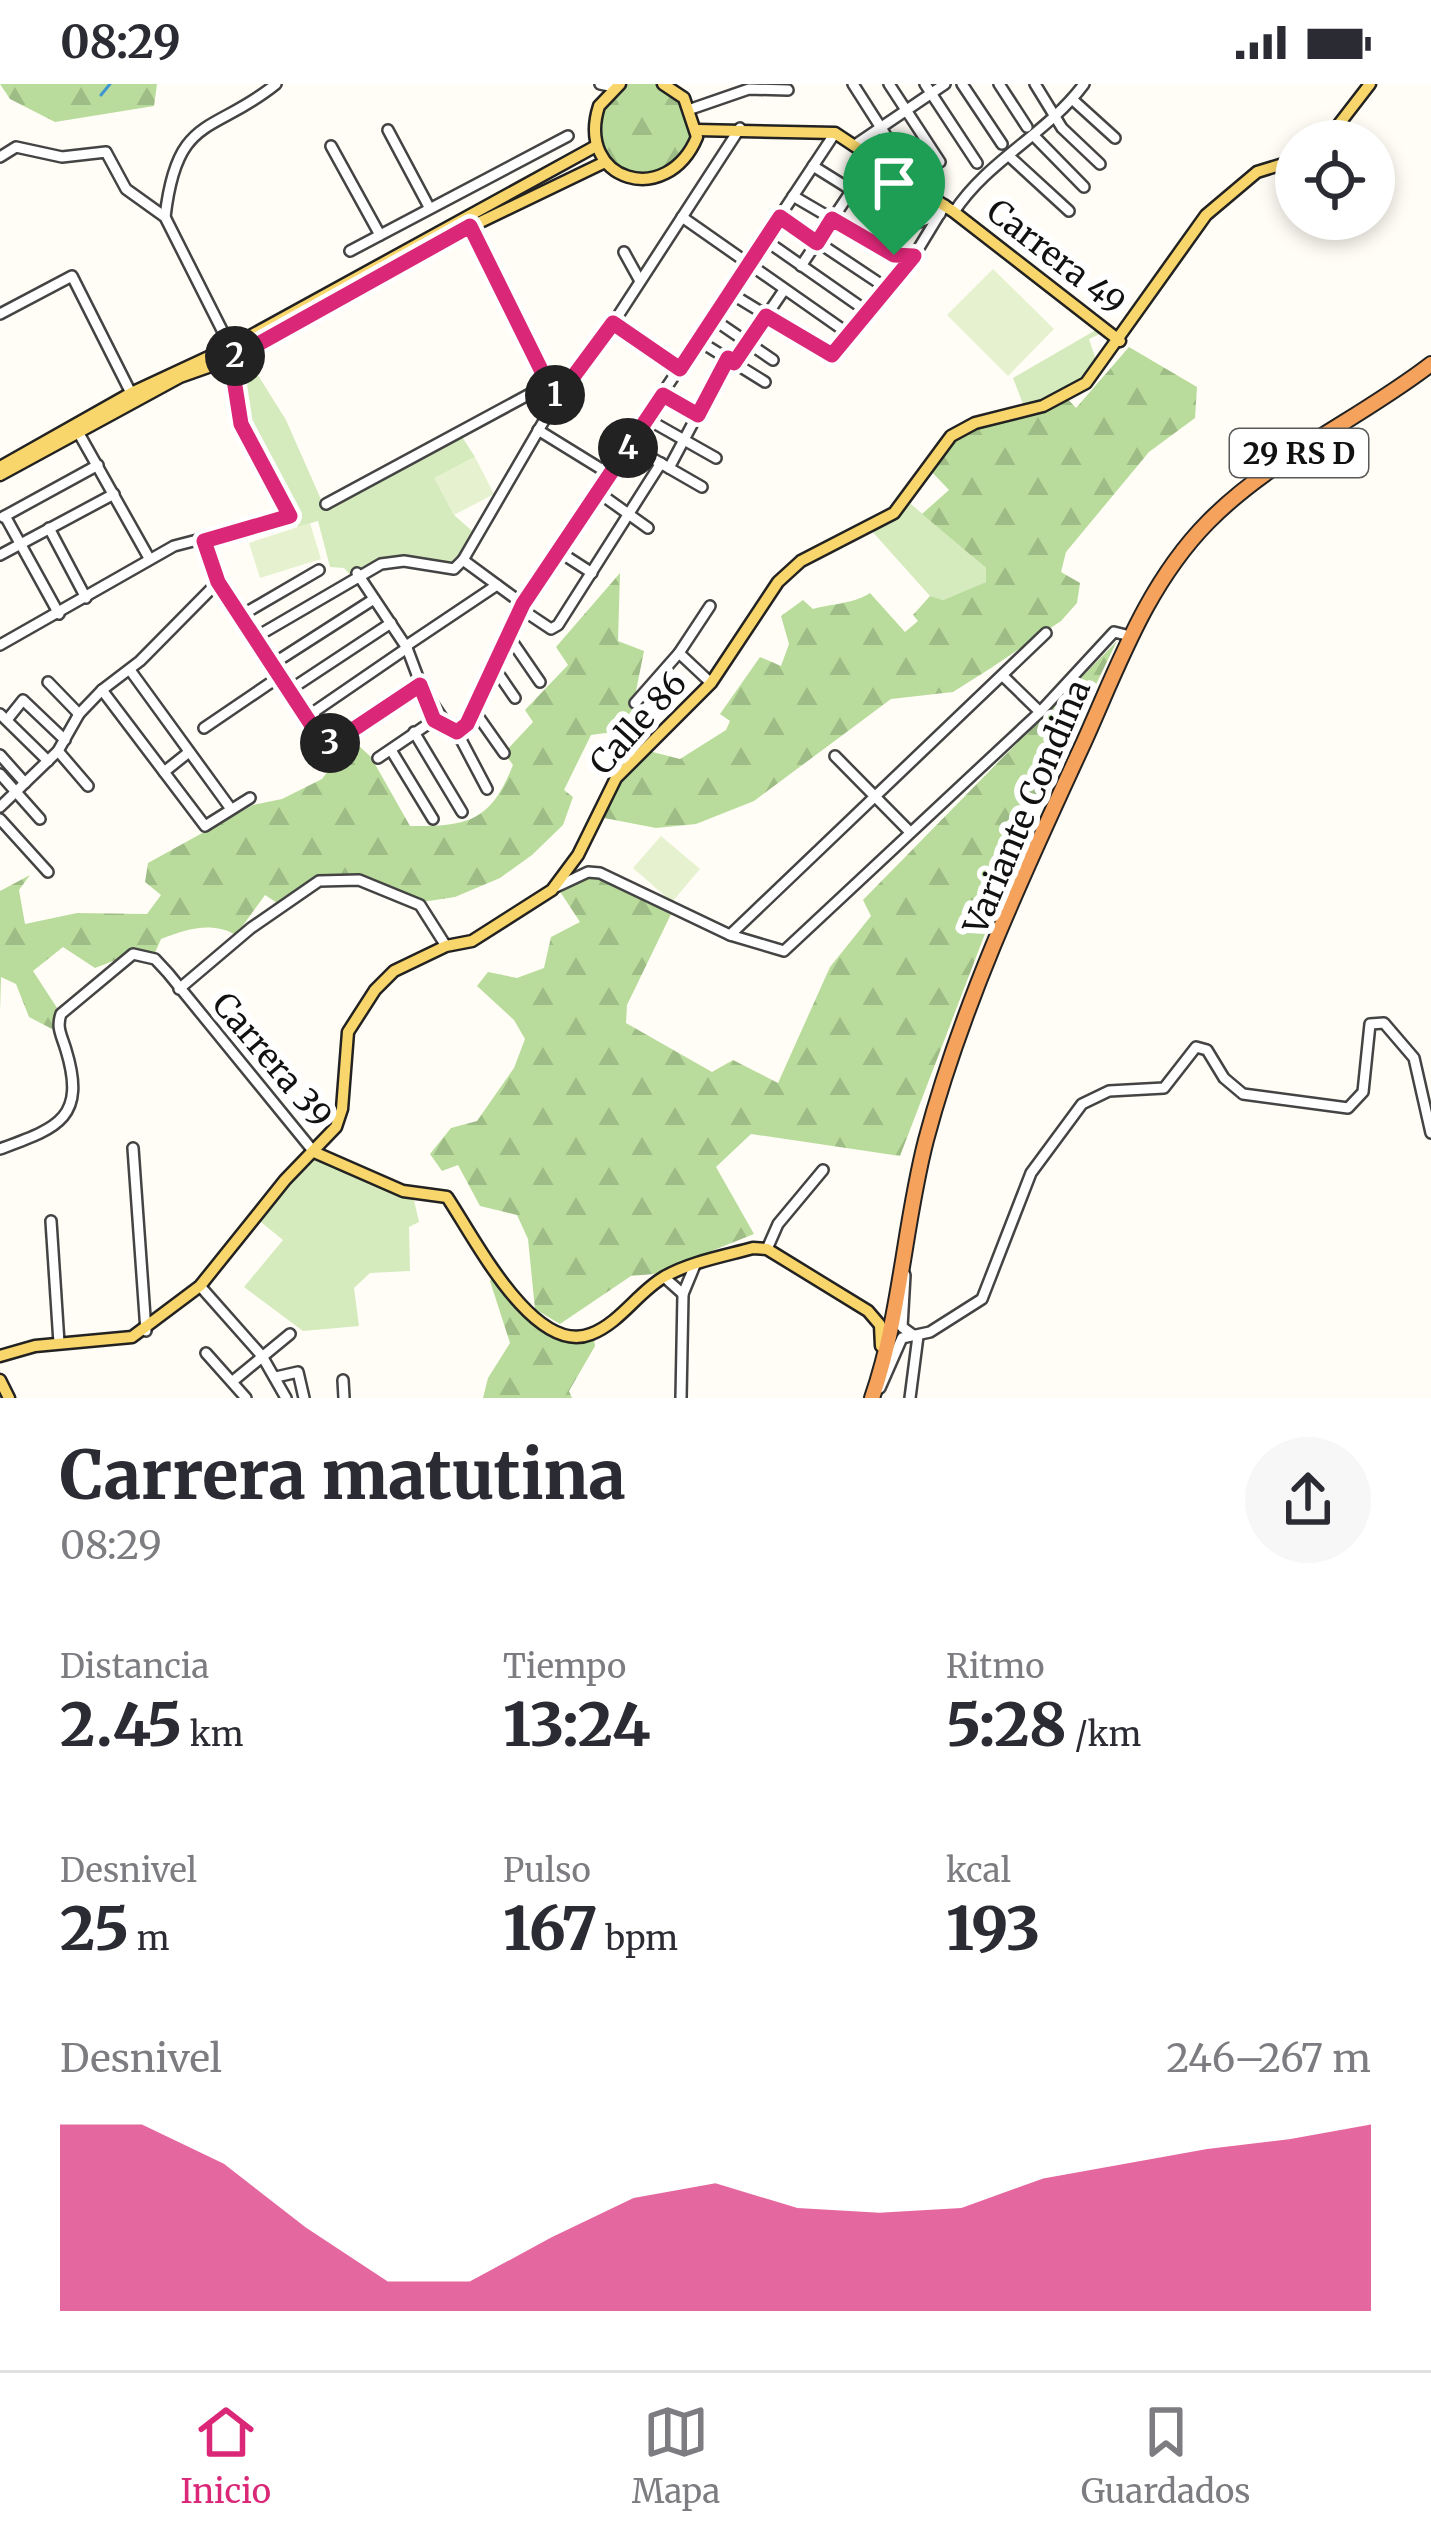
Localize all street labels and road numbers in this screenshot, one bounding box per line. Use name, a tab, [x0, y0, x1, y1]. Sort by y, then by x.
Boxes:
street label: Carrera 49	[979, 190, 1133, 324]
road number: 29 RS D	[1230, 429, 1368, 477]
street label: Calle 86	[581, 663, 695, 783]
street label: Variante Condina	[955, 674, 1099, 941]
street label: Carrera 39	[204, 984, 340, 1136]

